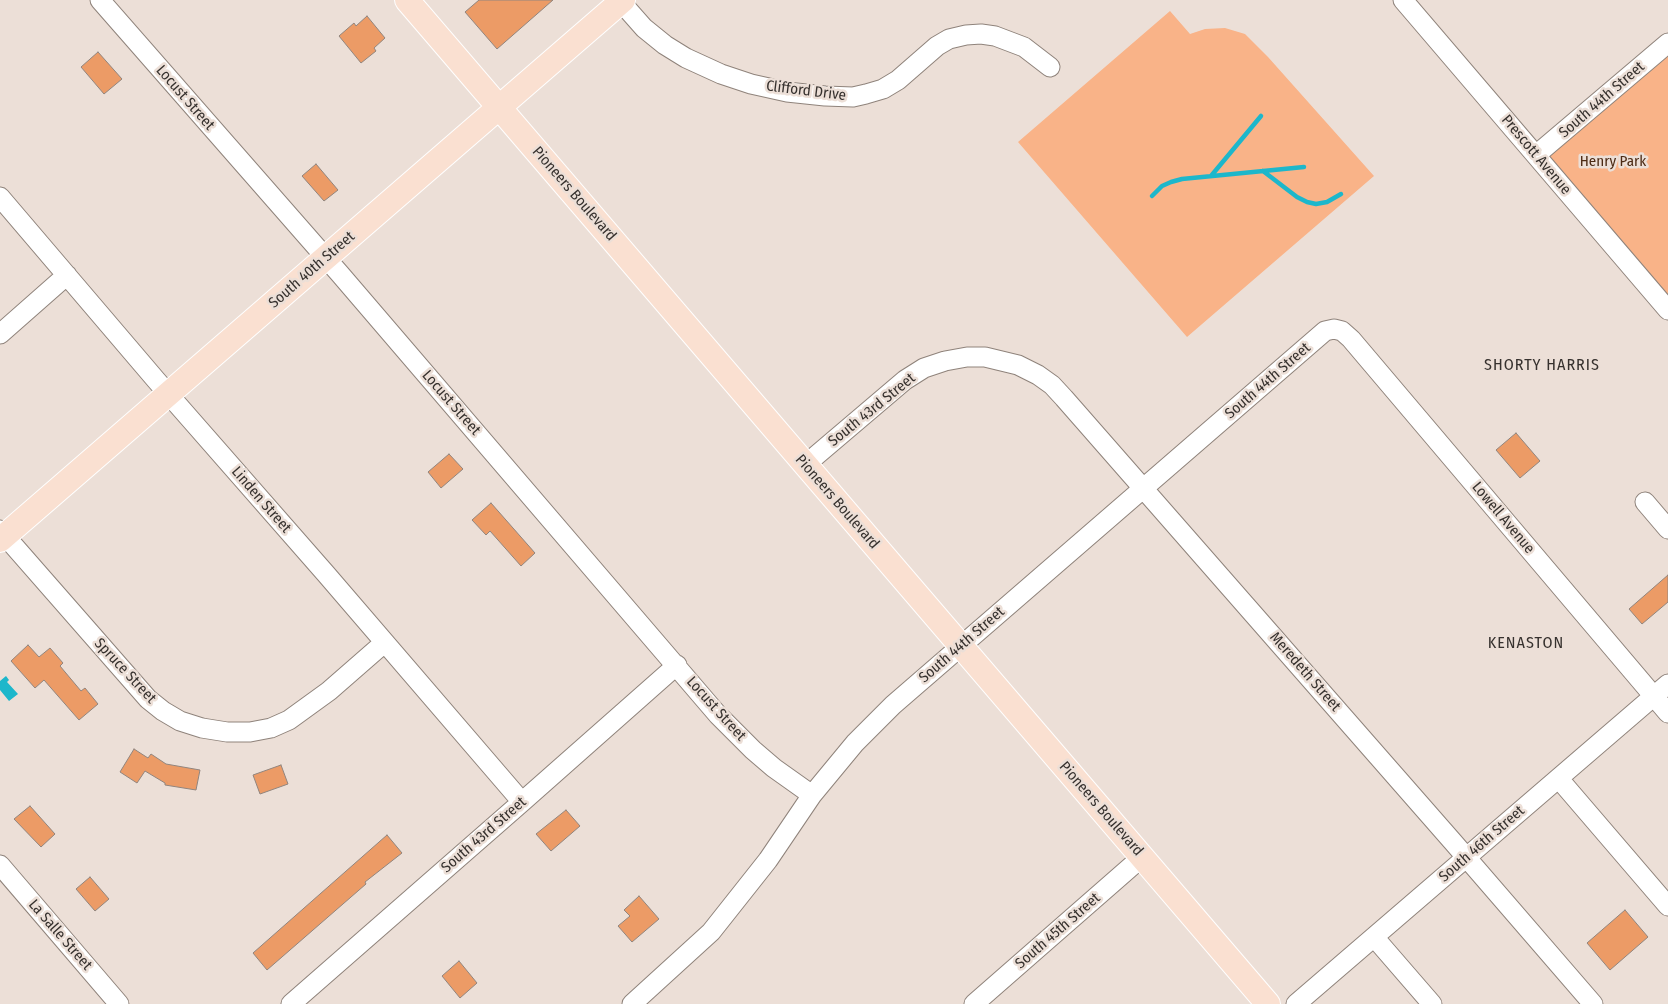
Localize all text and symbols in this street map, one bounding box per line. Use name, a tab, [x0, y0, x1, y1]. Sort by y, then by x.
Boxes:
street label: South 44th Street	[1556, 58, 1648, 142]
street label: Locust Street	[152, 62, 218, 134]
street label: Clifford Drive	[765, 77, 847, 105]
street label: Prescott Avenue	[1497, 111, 1575, 199]
street label: Pioneers Boulevard	[528, 143, 620, 245]
park label: Henry Park	[1580, 153, 1646, 171]
street label: South 40th Street	[265, 228, 359, 312]
street label: South 44th Street	[1222, 339, 1314, 423]
district label: SHORTY HARRIS	[1482, 356, 1602, 376]
street label: Locust Street	[418, 367, 484, 439]
street label: South 43rd Street	[825, 369, 919, 451]
street label: Pioneers Boulevard	[791, 451, 883, 553]
street label: Linden Street	[227, 463, 295, 537]
street label: Lowell Avenue	[1468, 479, 1538, 557]
street label: South 44th Street	[916, 603, 1008, 687]
street label: Meredeth Street	[1266, 629, 1344, 715]
district label: KENASTON	[1487, 634, 1565, 654]
street label: Spruce Street	[90, 635, 160, 707]
street label: Locust Street	[683, 673, 749, 745]
street label: Pioneers Boulevard	[1055, 758, 1147, 860]
street label: South 43rd Street	[438, 793, 530, 877]
street label: South 46th Street	[1436, 802, 1528, 886]
street label: South 45th Street	[1012, 889, 1104, 973]
street label: La Salle Street	[24, 896, 96, 974]

